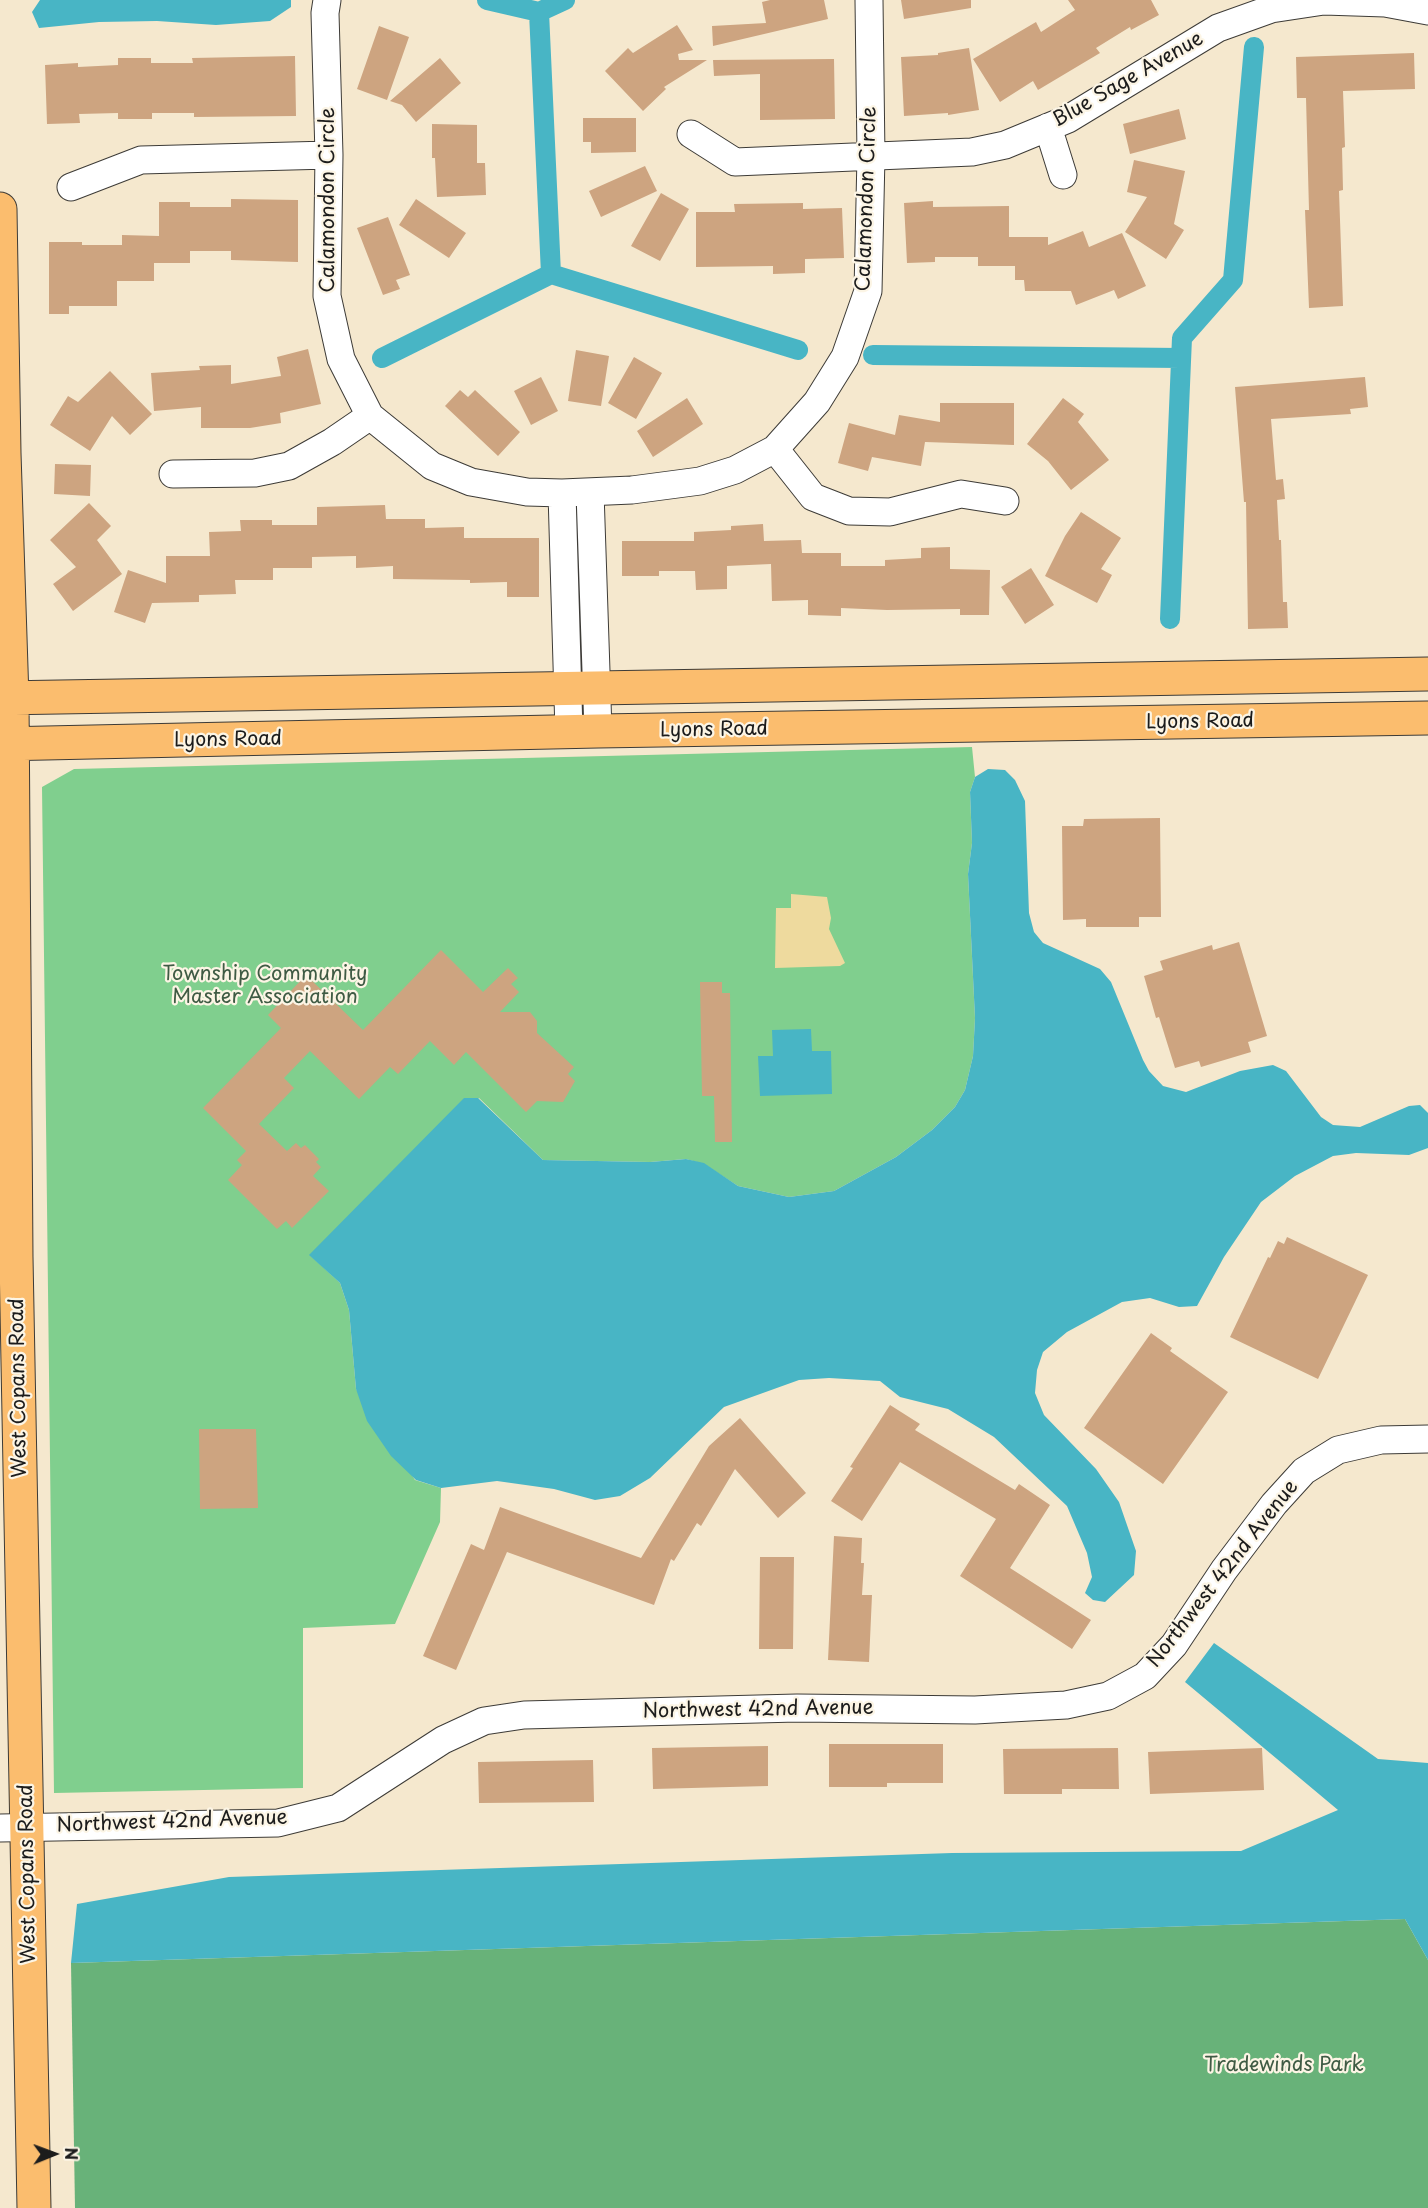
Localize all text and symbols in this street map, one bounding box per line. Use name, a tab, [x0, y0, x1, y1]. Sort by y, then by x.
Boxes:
street label: Blue Sage Avenue	[1048, 27, 1208, 133]
street label: Calamondon Circle	[852, 106, 882, 292]
street label: Calamondon Circle	[316, 107, 340, 293]
street label: Lyons Road	[1146, 709, 1254, 735]
street label: Lyons Road	[660, 717, 768, 743]
street label: Lyons Road	[174, 727, 282, 753]
park label: Township Community Master Association	[162, 962, 368, 1009]
street label: West Copans Road	[5, 1298, 33, 1478]
street label: Northwest 42nd Avenue	[1142, 1476, 1304, 1672]
street label: Northwest 42nd Avenue	[642, 1696, 874, 1724]
street label: West Copans Road	[14, 1784, 42, 1964]
street label: Northwest 42nd Avenue	[56, 1806, 288, 1838]
park label: Tradewinds Park	[1204, 2053, 1364, 2077]
north arrow	[24, 2124, 84, 2184]
text: N	[60, 2147, 84, 2160]

